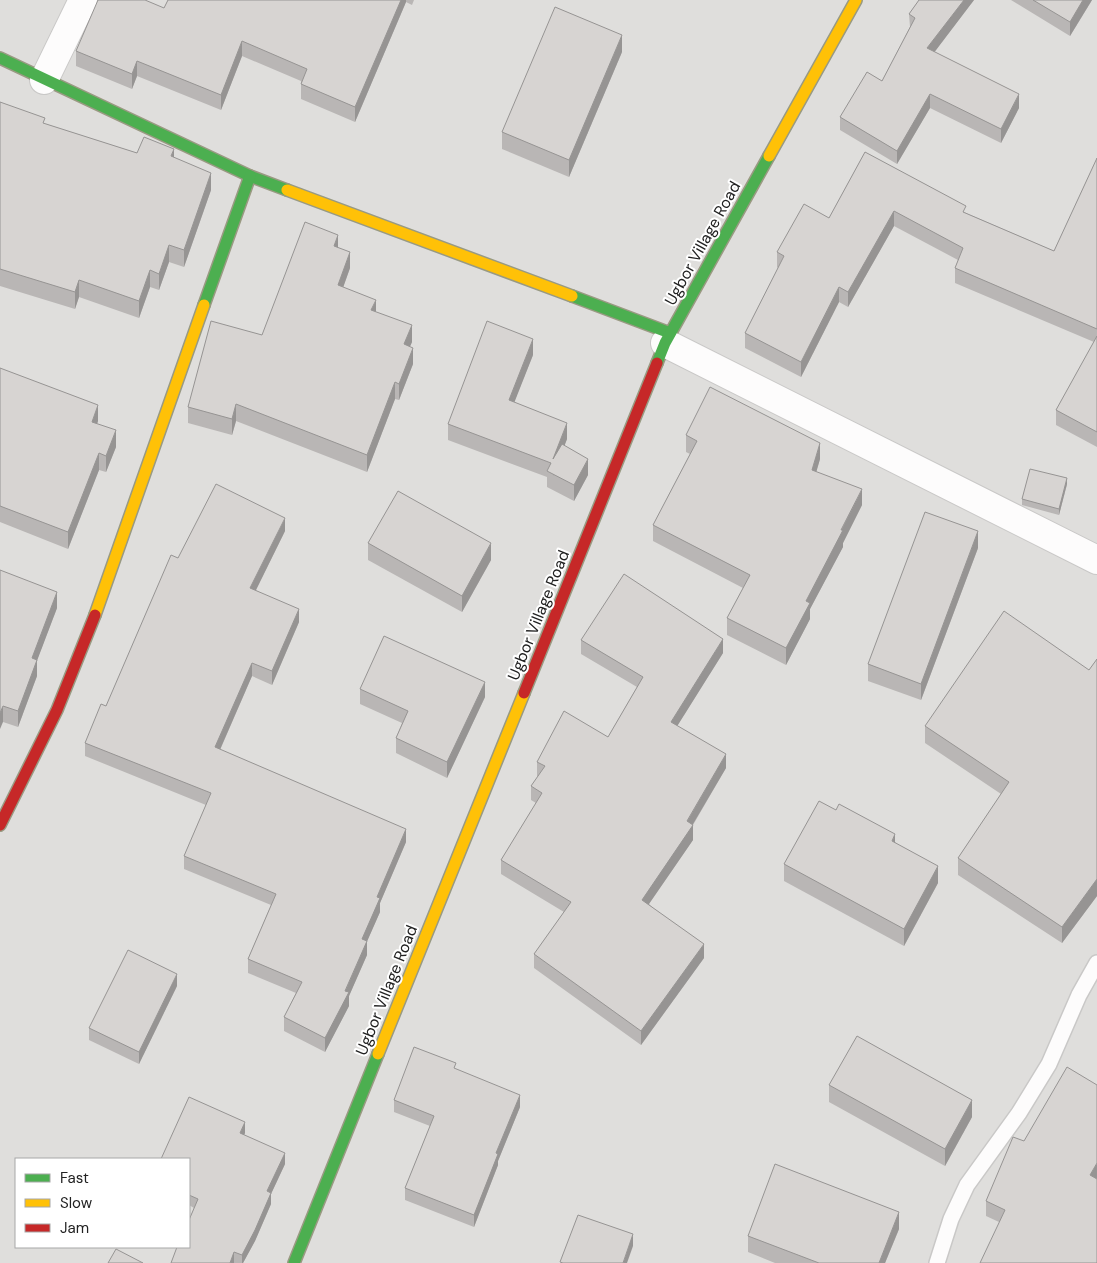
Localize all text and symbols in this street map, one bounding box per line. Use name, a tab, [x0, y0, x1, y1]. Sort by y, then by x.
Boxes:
street label: Ugbor Village Road	[660, 178, 745, 309]
street label: Ugbor Village Road	[503, 547, 574, 683]
street label: Ugbor Village Road	[351, 922, 422, 1058]
legend	[15, 1158, 190, 1248]
text: Fast	[60, 1168, 89, 1188]
text: Slow	[60, 1193, 93, 1213]
text: Jam	[60, 1218, 89, 1238]

